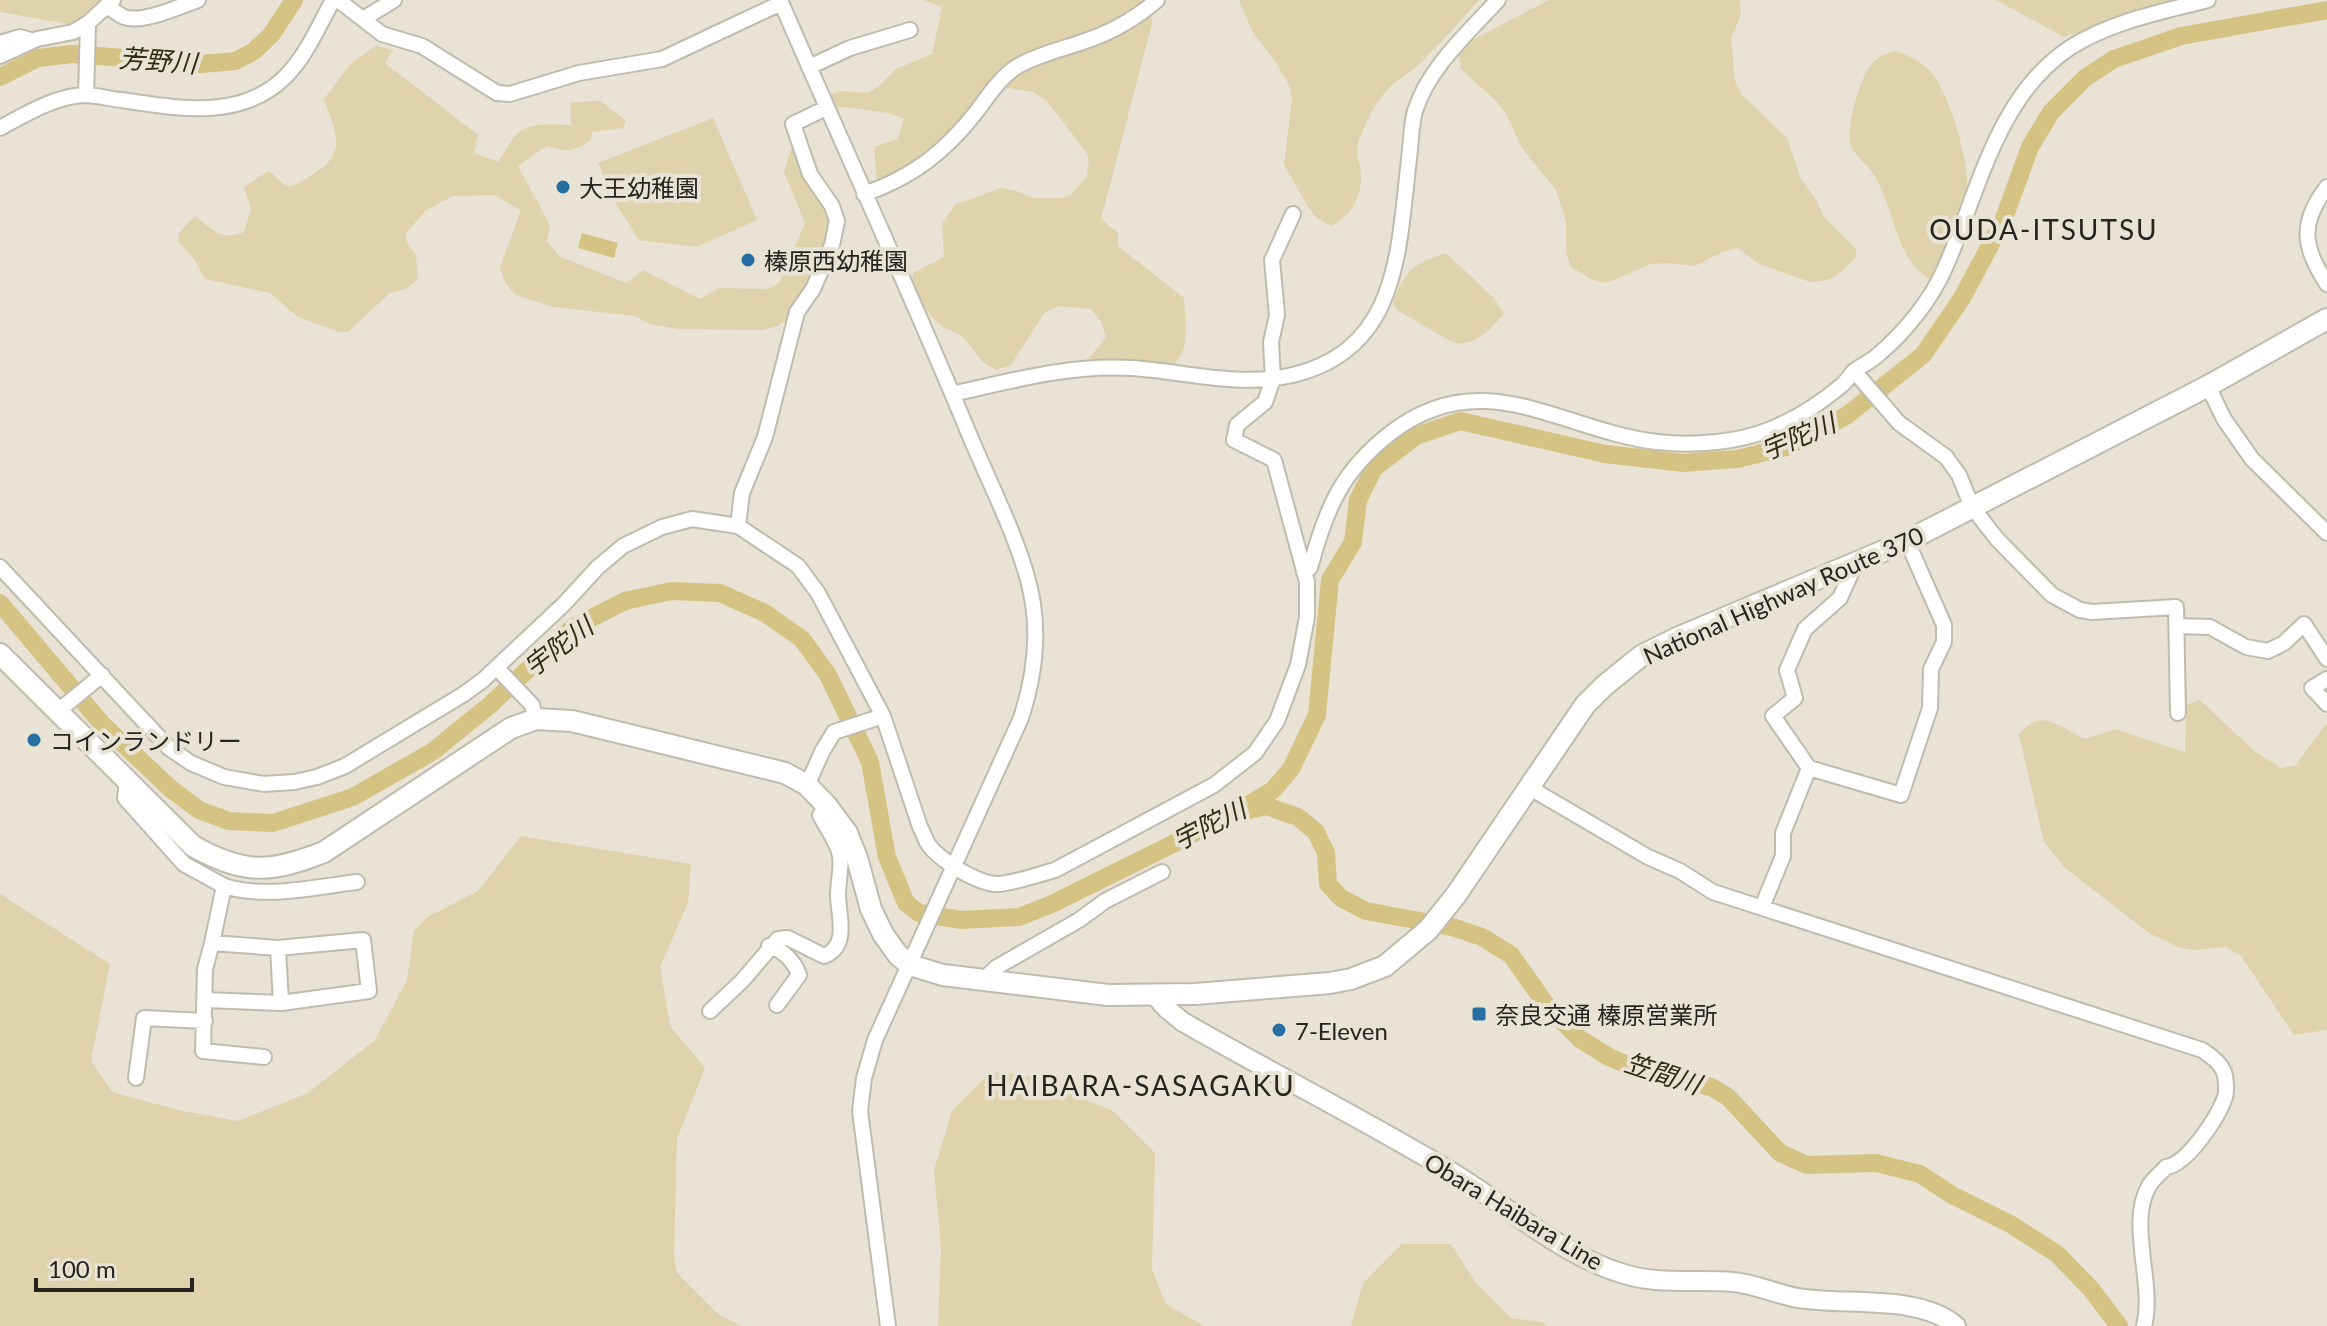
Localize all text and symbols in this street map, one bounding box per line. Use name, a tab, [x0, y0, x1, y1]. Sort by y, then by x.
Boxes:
water label: 芳野川	[118, 41, 201, 79]
place label: 大王幼稚園	[579, 173, 699, 202]
marker: 大王幼稚園	[554, 178, 572, 196]
district label: OUDA-ITSUTSU	[1929, 212, 2159, 246]
place label: 榛原西幼稚園	[764, 246, 908, 275]
marker: 榛原西幼稚園	[739, 251, 757, 269]
water label: 宇陀川	[1756, 405, 1843, 466]
street label: National Highway Route 370	[1638, 520, 1928, 670]
water label: 宇陀川	[517, 608, 601, 682]
place label: コインランドリー	[50, 726, 242, 755]
marker: コインランドリー	[25, 731, 43, 749]
water label: 宇陀川	[1167, 791, 1254, 856]
place label: 奈良交通 榛原営業所	[1495, 1000, 1717, 1029]
marker: 奈良交通 榛原営業所	[1470, 1005, 1488, 1023]
place label: 7-Eleven	[1295, 1016, 1388, 1045]
marker: 7-Eleven	[1270, 1021, 1288, 1039]
water label: 笠間川	[1621, 1046, 1708, 1101]
district label: HAIBARA-SASAGAKU	[986, 1068, 1296, 1102]
street label: Obara Haibara Line	[1420, 1146, 1608, 1276]
scale bar	[36, 1242, 192, 1292]
text: 100 m	[48, 1254, 116, 1283]

